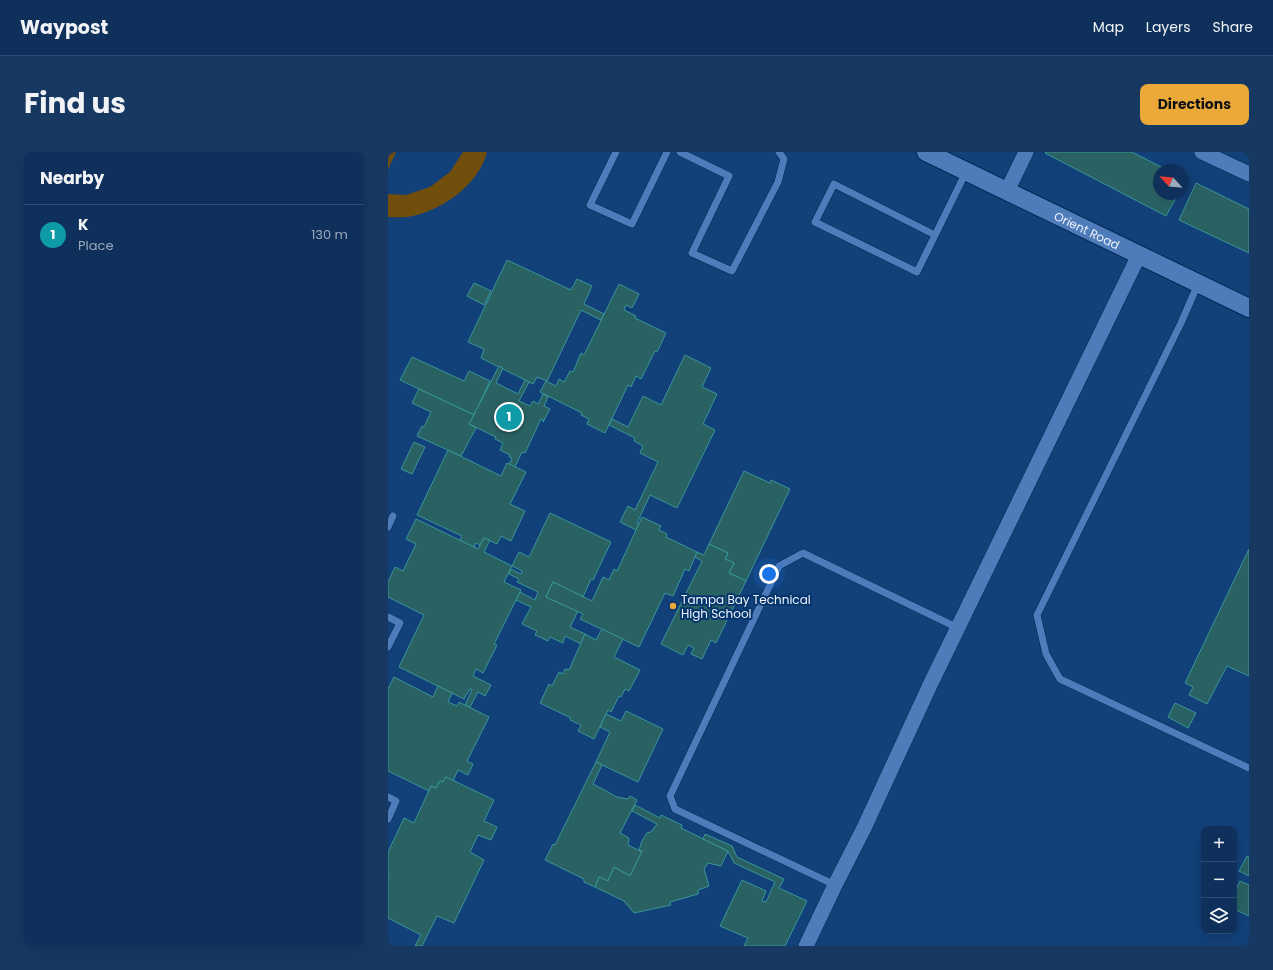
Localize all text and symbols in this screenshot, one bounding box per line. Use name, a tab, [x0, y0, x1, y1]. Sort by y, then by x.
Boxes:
text: Waypost	[20, 14, 108, 41]
text: Map	[1093, 17, 1124, 37]
text: Layers	[1146, 17, 1190, 37]
text: Share	[1212, 17, 1253, 37]
text: Find us	[24, 84, 126, 123]
button: Directions	[1140, 84, 1249, 125]
north arrow	[1153, 164, 1189, 200]
text: Nearby	[40, 166, 104, 190]
street label: Orient Road	[1052, 207, 1123, 253]
text: K	[78, 214, 88, 235]
text: 1	[51, 225, 55, 244]
text: 130 m	[311, 225, 348, 244]
text: Place	[78, 236, 113, 255]
pin: 1	[496, 402, 522, 432]
your location	[759, 564, 779, 584]
place label: Tampa Bay Technical High School	[681, 591, 811, 622]
marker: Tampa Bay Technical High School	[668, 601, 678, 611]
map controls	[1201, 826, 1237, 934]
button: +	[1201, 826, 1237, 862]
button: −	[1201, 862, 1237, 898]
button: layers	[1201, 898, 1237, 934]

